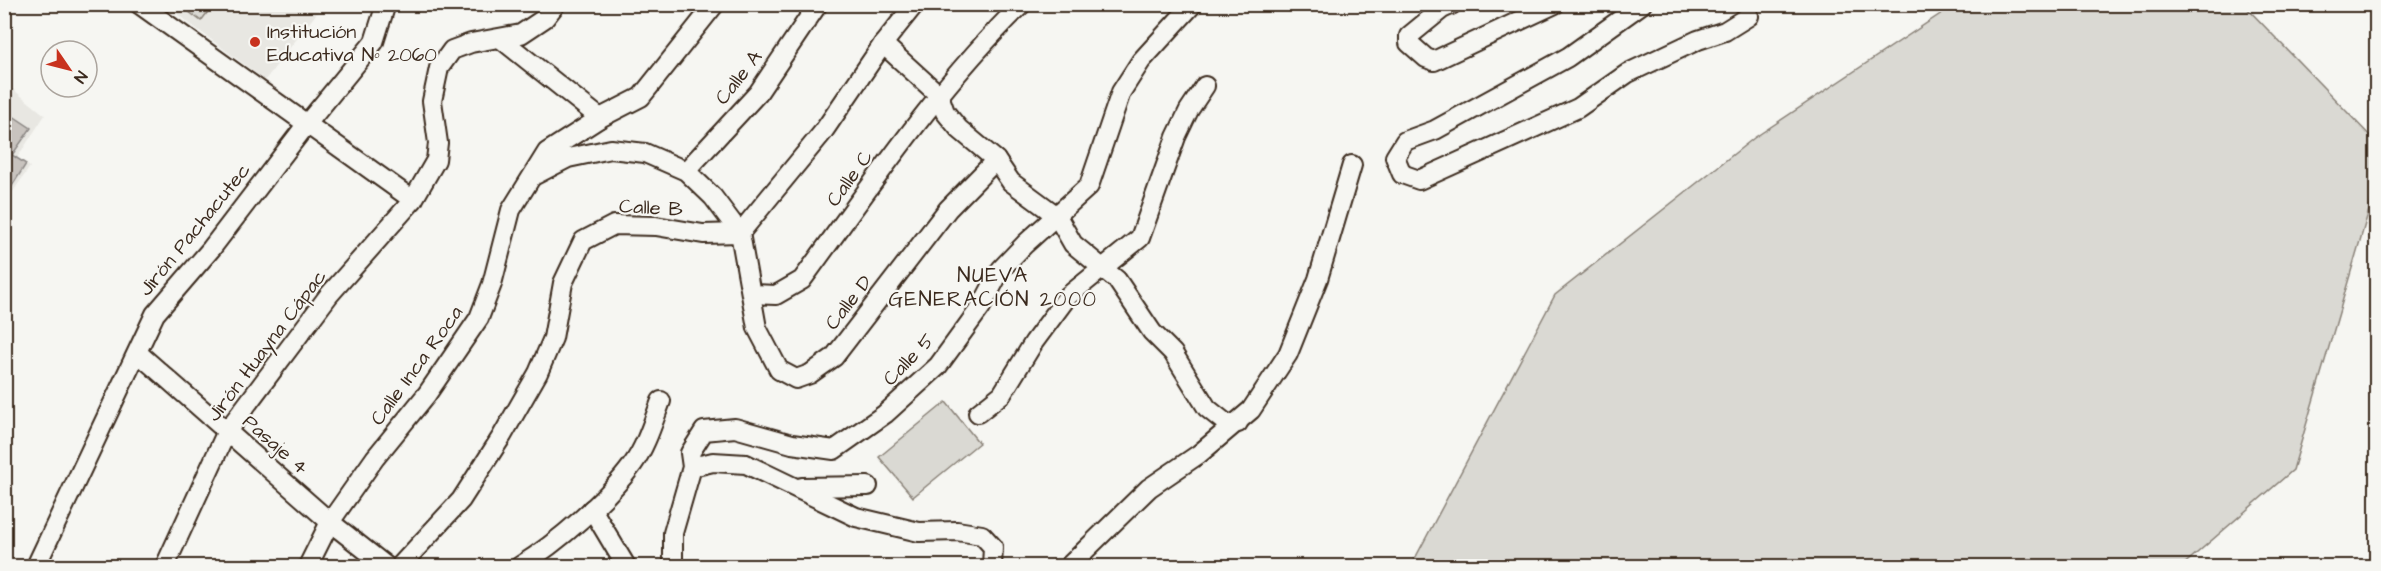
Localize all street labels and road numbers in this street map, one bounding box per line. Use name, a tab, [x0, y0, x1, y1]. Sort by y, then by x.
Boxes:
street label: Calle A	[709, 44, 769, 111]
street label: Calle C	[820, 145, 880, 213]
street label: Jirón Pachacutec	[132, 157, 257, 302]
street label: Calle B	[618, 192, 683, 224]
street label: Jirón Huayna Cápac	[200, 264, 334, 428]
street label: Calle D	[819, 269, 879, 336]
street label: Calle Inca Roca	[364, 300, 470, 431]
street label: Calle 5	[877, 327, 941, 392]
street label: Pasaje 4	[236, 408, 315, 482]

